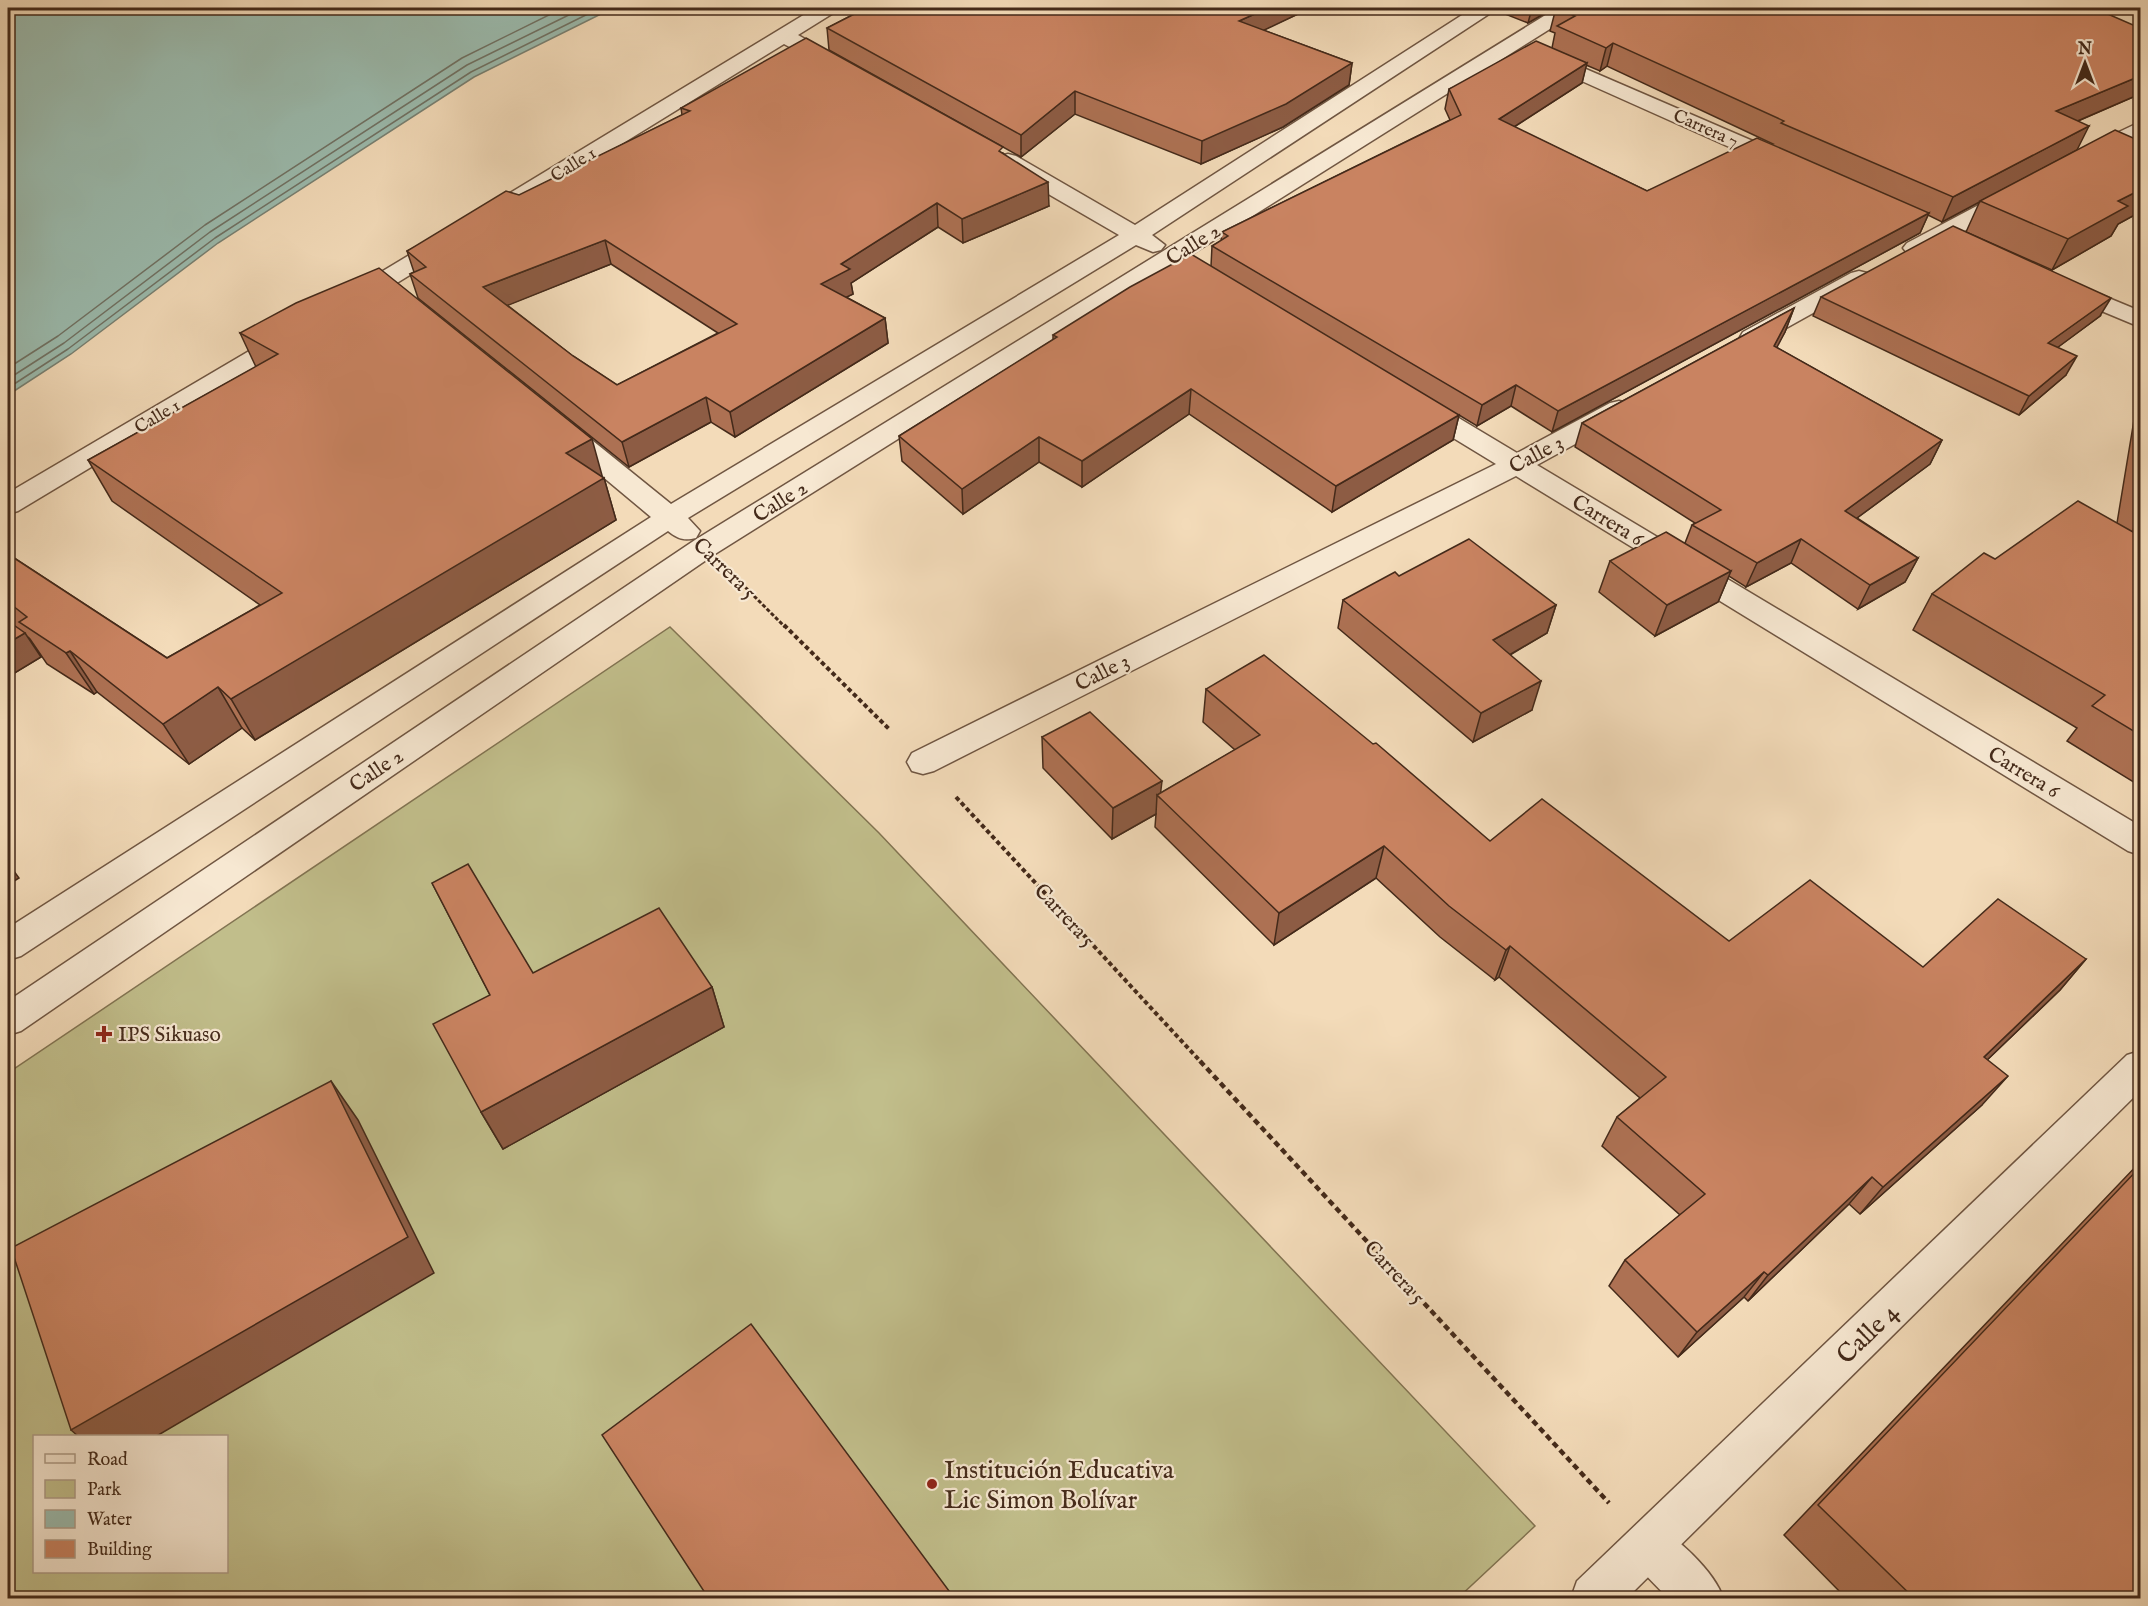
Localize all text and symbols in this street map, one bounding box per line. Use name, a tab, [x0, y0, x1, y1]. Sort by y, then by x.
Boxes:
north arrow	[2055, 33, 2115, 93]
text: N	[2077, 40, 2092, 60]
street label: Carrera 7	[1669, 105, 1742, 154]
street label: Calle 1	[547, 142, 601, 188]
street label: Calle 2	[1161, 218, 1226, 273]
street label: Calle 1	[131, 395, 185, 440]
street label: Calle 3	[1505, 430, 1568, 481]
street label: Calle 2	[748, 475, 813, 530]
street label: Carrera 6	[1566, 489, 1649, 554]
street label: Carrera 5	[686, 532, 762, 606]
street label: Calle 3	[1071, 648, 1134, 698]
street label: Carrera 6	[1982, 741, 2065, 806]
street label: Calle 2	[345, 743, 409, 799]
street label: Carrera 5	[1027, 878, 1101, 954]
place label: IPS Sikuaso	[118, 1022, 221, 1049]
marker: IPS Sikuaso	[95, 1025, 113, 1043]
street label: Carrera 5	[1357, 1235, 1431, 1311]
street label: Calle 4	[1830, 1296, 1906, 1372]
legend	[33, 1435, 228, 1573]
text: Road	[87, 1449, 128, 1472]
place label: Institución Educativa Lic Simon Bolívar	[944, 1454, 1175, 1517]
marker: Institución Educativa Lic Simon Bolívar	[925, 1477, 939, 1491]
text: Park	[87, 1479, 122, 1502]
text: Water	[87, 1509, 132, 1532]
text: Building	[87, 1539, 152, 1562]

